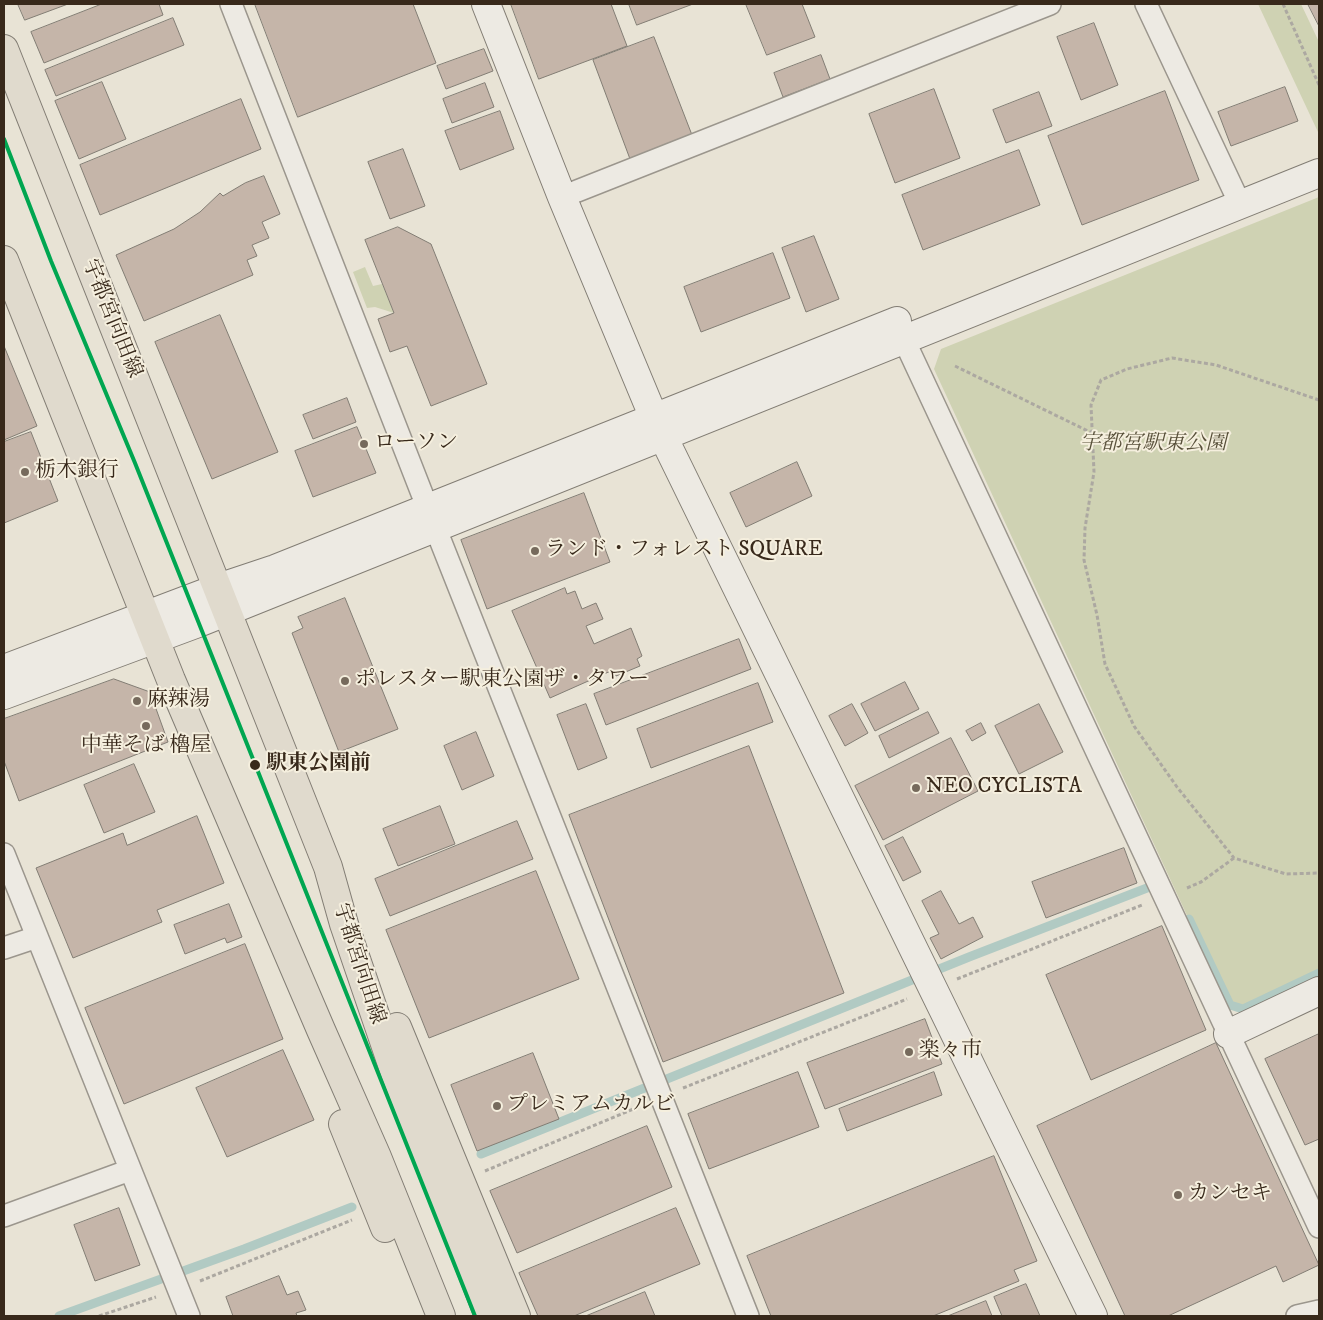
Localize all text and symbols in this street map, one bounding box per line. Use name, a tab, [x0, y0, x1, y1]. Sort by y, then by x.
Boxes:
street label: 宇都宮向田線	[76, 256, 146, 382]
place label: ローソン	[374, 431, 458, 457]
park label: 宇都宮駅東公園	[1080, 432, 1226, 458]
marker: ローソン	[358, 438, 370, 450]
place label: 栃木銀行	[35, 459, 119, 485]
marker: 栃木銀行	[19, 466, 31, 478]
place label: ランド・フォレスト SQUARE	[545, 538, 823, 564]
marker: ランド・フォレスト SQUARE	[529, 545, 541, 557]
place label: ポレスター駅東公園ザ・タワー	[355, 668, 649, 694]
marker: ポレスター駅東公園ザ・タワー	[339, 675, 351, 687]
place label: 麻辣湯	[147, 688, 210, 714]
marker: 麻辣湯	[131, 695, 143, 707]
marker: 中華そば 櫓屋	[140, 720, 152, 732]
place label: 中華そば 櫓屋	[81, 734, 211, 760]
place label: 駅東公園前	[266, 752, 371, 778]
marker: 駅東公園前	[248, 758, 262, 772]
place label: NEO CYCLISTA	[926, 775, 1082, 801]
marker: NEO CYCLISTA	[910, 782, 922, 794]
street label: 宇都宮向田線	[327, 900, 389, 1028]
place label: 楽々市	[919, 1039, 982, 1065]
marker: 楽々市	[903, 1046, 915, 1058]
place label: プレミアムカルビ	[507, 1093, 675, 1119]
marker: プレミアムカルビ	[491, 1100, 503, 1112]
place label: カンセキ	[1188, 1182, 1272, 1208]
marker: カンセキ	[1172, 1189, 1184, 1201]

